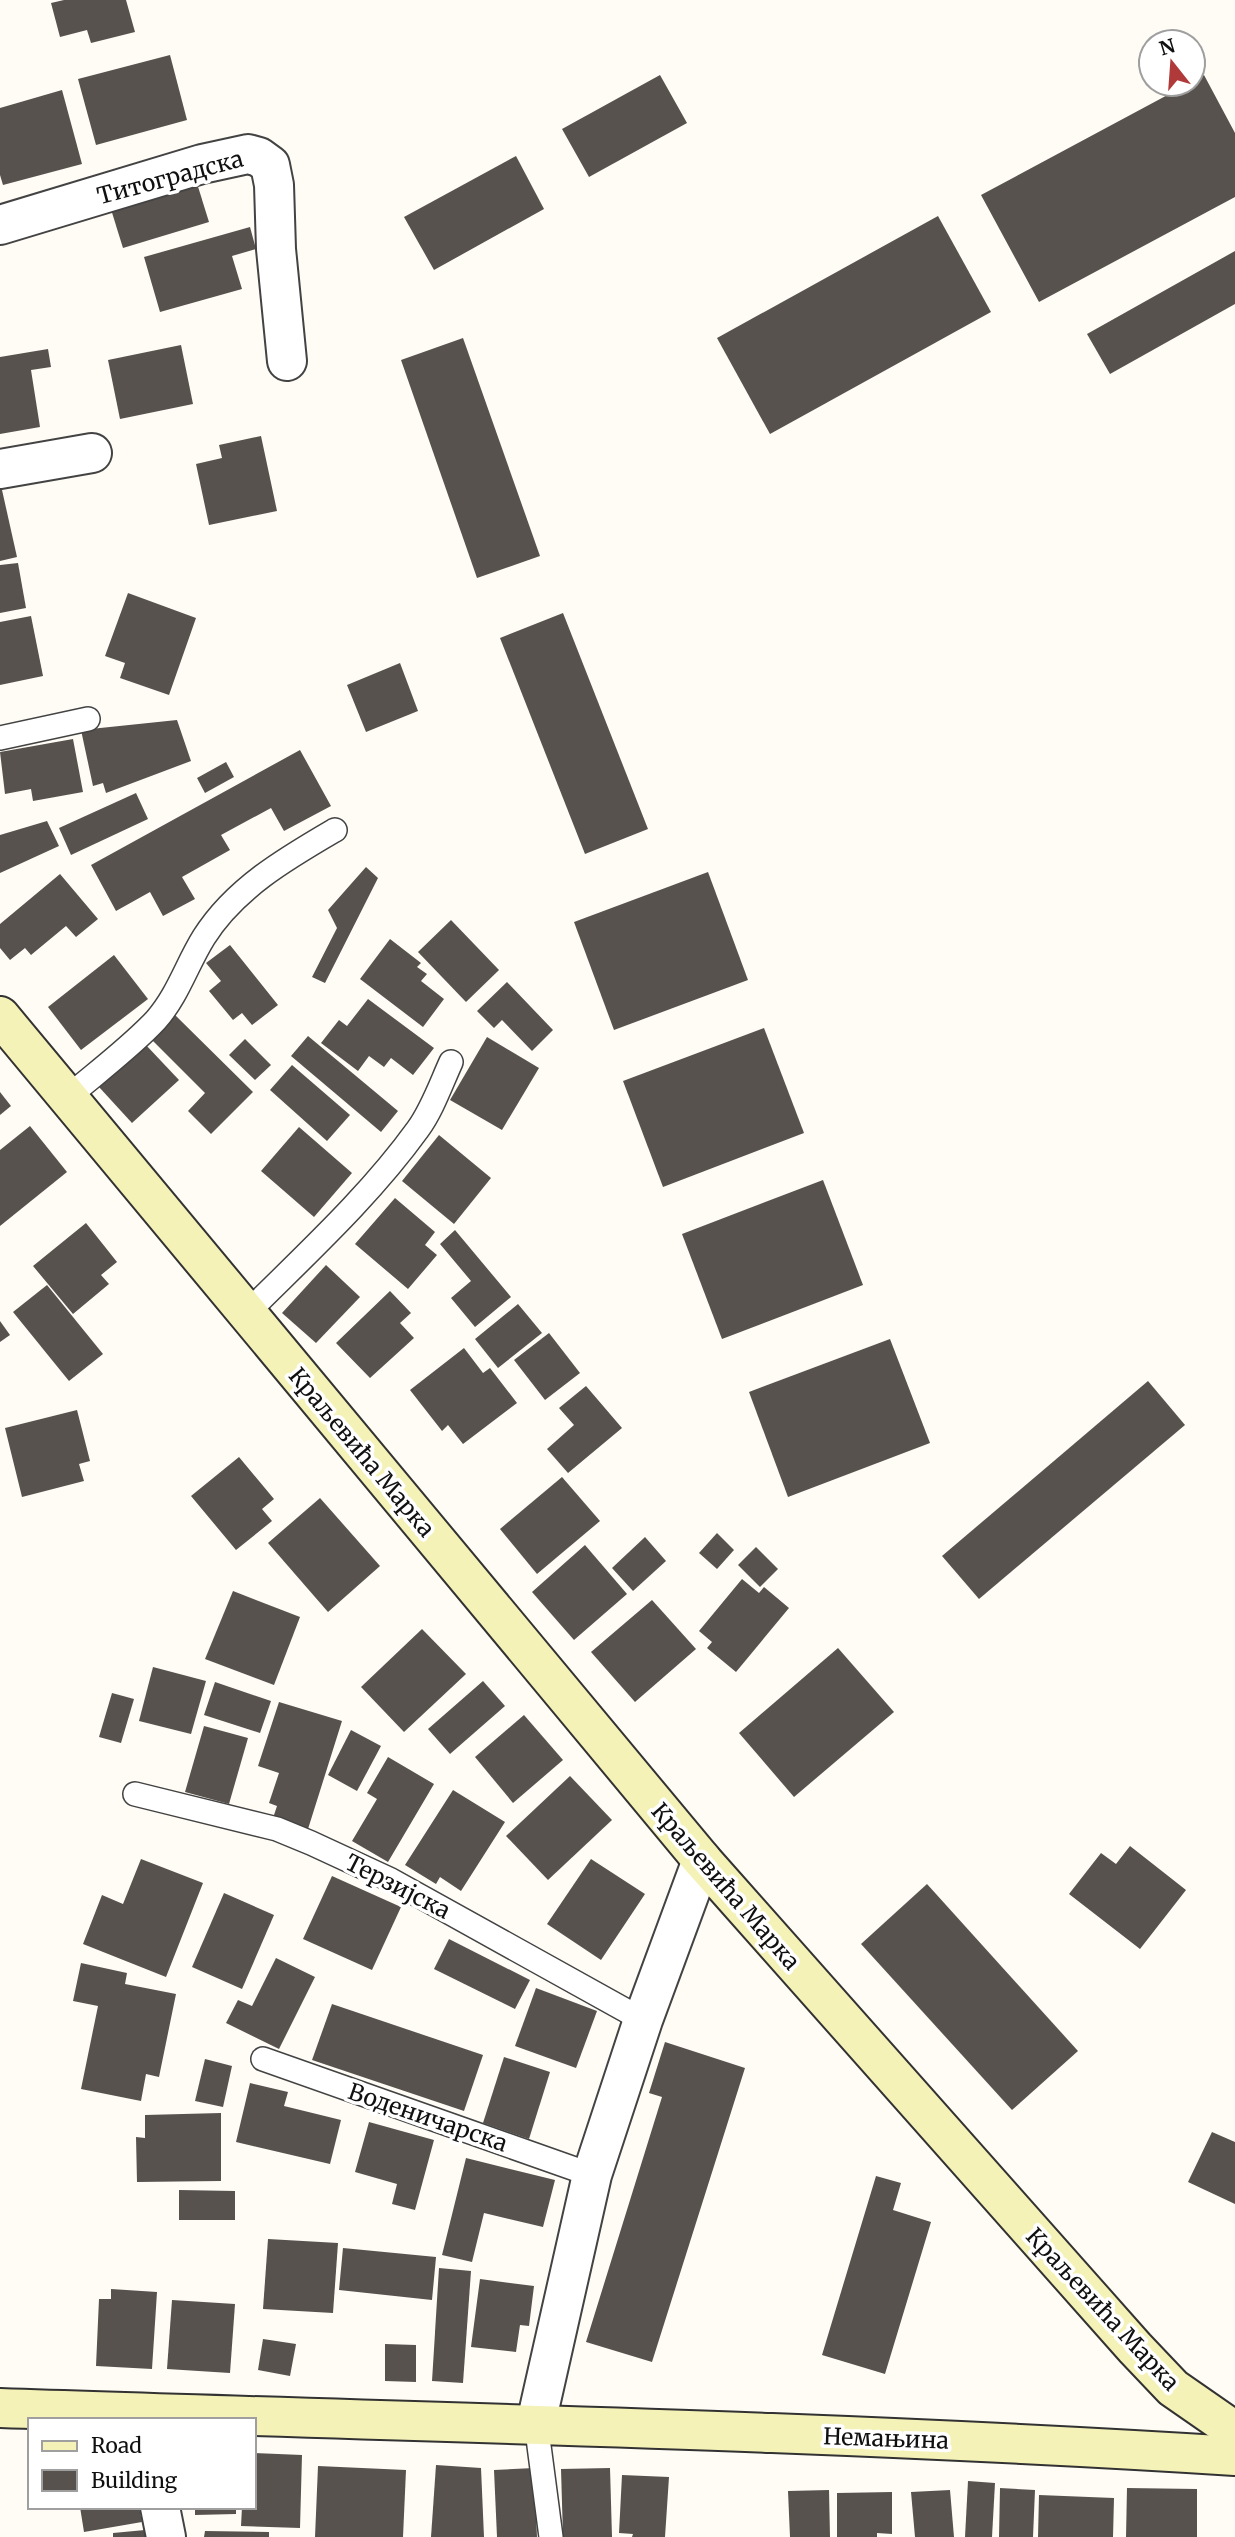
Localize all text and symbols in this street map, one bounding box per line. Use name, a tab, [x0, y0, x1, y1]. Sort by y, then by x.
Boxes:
north arrow	[1137, 28, 1207, 98]
text: N	[1156, 33, 1178, 60]
street label: Титоградска	[94, 144, 246, 210]
street label: Краљевића Марка	[283, 1362, 441, 1542]
street label: Краљевића Марка	[646, 1797, 806, 1975]
street label: Терзијска	[341, 1847, 455, 1925]
street label: Воденичарска	[345, 2076, 511, 2158]
street label: Краљевића Марка	[1020, 2222, 1186, 2396]
legend	[28, 2418, 256, 2509]
street label: Немањина	[823, 2421, 949, 2455]
text: Road	[91, 2432, 142, 2459]
text: Building	[91, 2467, 178, 2494]

